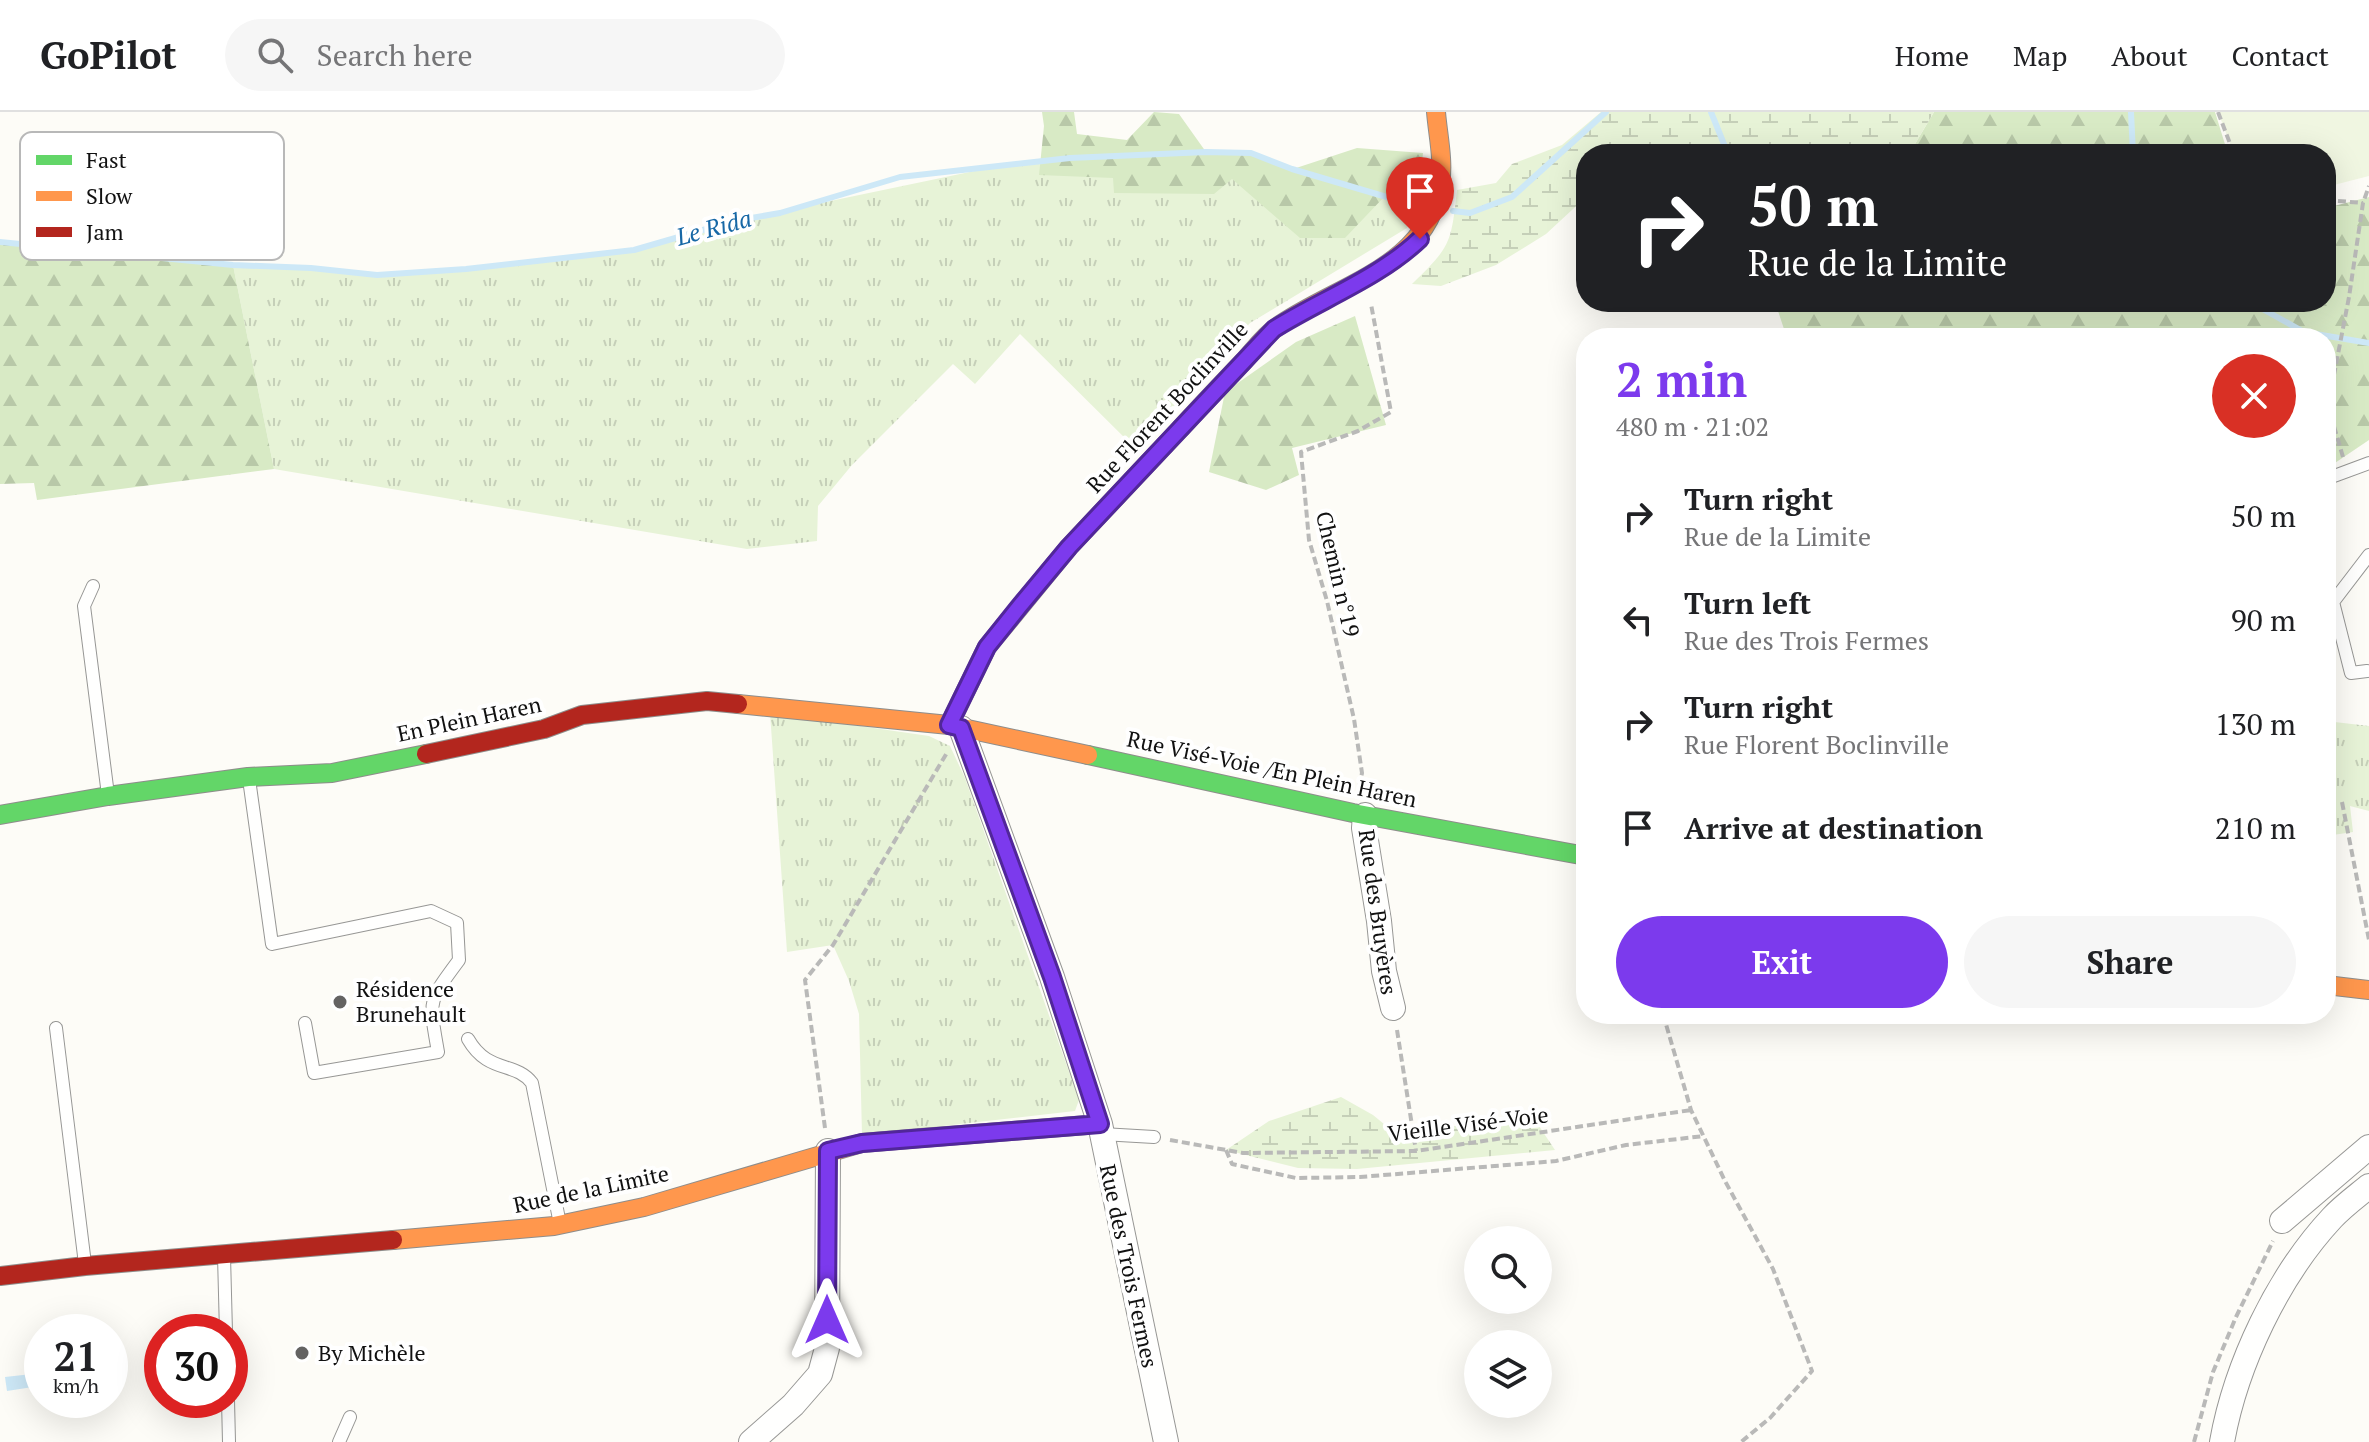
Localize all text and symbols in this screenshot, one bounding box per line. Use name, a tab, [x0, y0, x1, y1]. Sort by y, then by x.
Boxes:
search box	[225, 19, 785, 91]
text: GoPilot	[40, 30, 177, 80]
icon: search	[253, 33, 297, 77]
text: Search here	[317, 35, 473, 75]
text: Home	[1895, 37, 1969, 74]
text: Map	[2013, 37, 2067, 74]
text: About	[2111, 37, 2188, 74]
text: Contact	[2232, 37, 2329, 74]
legend	[20, 132, 284, 260]
text: Fast	[86, 145, 127, 174]
pin	[1386, 157, 1454, 239]
text: 50 m	[1748, 168, 1878, 242]
icon: arrive	[1398, 169, 1442, 213]
icon: right	[1616, 176, 1720, 280]
text: Slow	[86, 181, 133, 210]
water label: Le Rida	[671, 202, 755, 253]
text: Jam	[86, 217, 124, 246]
text: Rue de la Limite	[1748, 239, 2007, 286]
street label: Rue Florent Boclinville	[1080, 315, 1254, 499]
text: 2 min	[1616, 347, 1747, 411]
button: close	[2212, 354, 2296, 438]
text: 480 m · 21:02	[1616, 409, 1769, 443]
text: Turn right	[1684, 479, 1833, 519]
icon: right	[1616, 494, 1660, 538]
text: 50 m	[2231, 496, 2296, 536]
street label: Chemin n°19	[1310, 508, 1367, 640]
text: Rue de la Limite	[1684, 519, 1871, 553]
text: Turn left	[1684, 583, 1811, 623]
icon: left	[1616, 598, 1660, 642]
text: 90 m	[2231, 600, 2296, 640]
text: Rue des Trois Fermes	[1684, 623, 1929, 657]
text: Turn right	[1684, 687, 1833, 727]
street label: En Plein Haren	[394, 689, 544, 748]
icon: right	[1616, 702, 1660, 746]
text: 130 m	[2215, 704, 2296, 744]
street label: Rue Visé-Voie /En Plein Haren	[1125, 724, 1420, 813]
text: Rue Florent Boclinville	[1684, 727, 1949, 761]
icon: arrive	[1616, 806, 1660, 850]
text: Arrive at destination	[1684, 808, 1983, 848]
text: 210 m	[2215, 808, 2296, 848]
street label: Rue des Bruyères	[1353, 827, 1404, 996]
button: Exit	[1616, 916, 1948, 1008]
button: Share	[1964, 916, 2296, 1008]
place label: Résidence Brunehault	[356, 974, 466, 1028]
marker: Résidence Brunehault	[331, 993, 349, 1011]
street label: Vieille Visé-Voie	[1386, 1099, 1550, 1148]
street label: Rue de la Limite	[510, 1158, 671, 1219]
street label: Rue des Trois Fermes	[1094, 1161, 1165, 1370]
map controls	[1464, 1226, 1552, 1418]
button: search	[1464, 1226, 1552, 1314]
position arrow	[785, 1278, 869, 1362]
speed limit sign: 30	[144, 1314, 248, 1418]
text: 21	[53, 1329, 99, 1382]
button: layers	[1464, 1330, 1552, 1418]
place label: By Michèle	[318, 1338, 426, 1367]
marker: By Michèle	[293, 1344, 311, 1362]
text: km/h	[53, 1372, 99, 1399]

